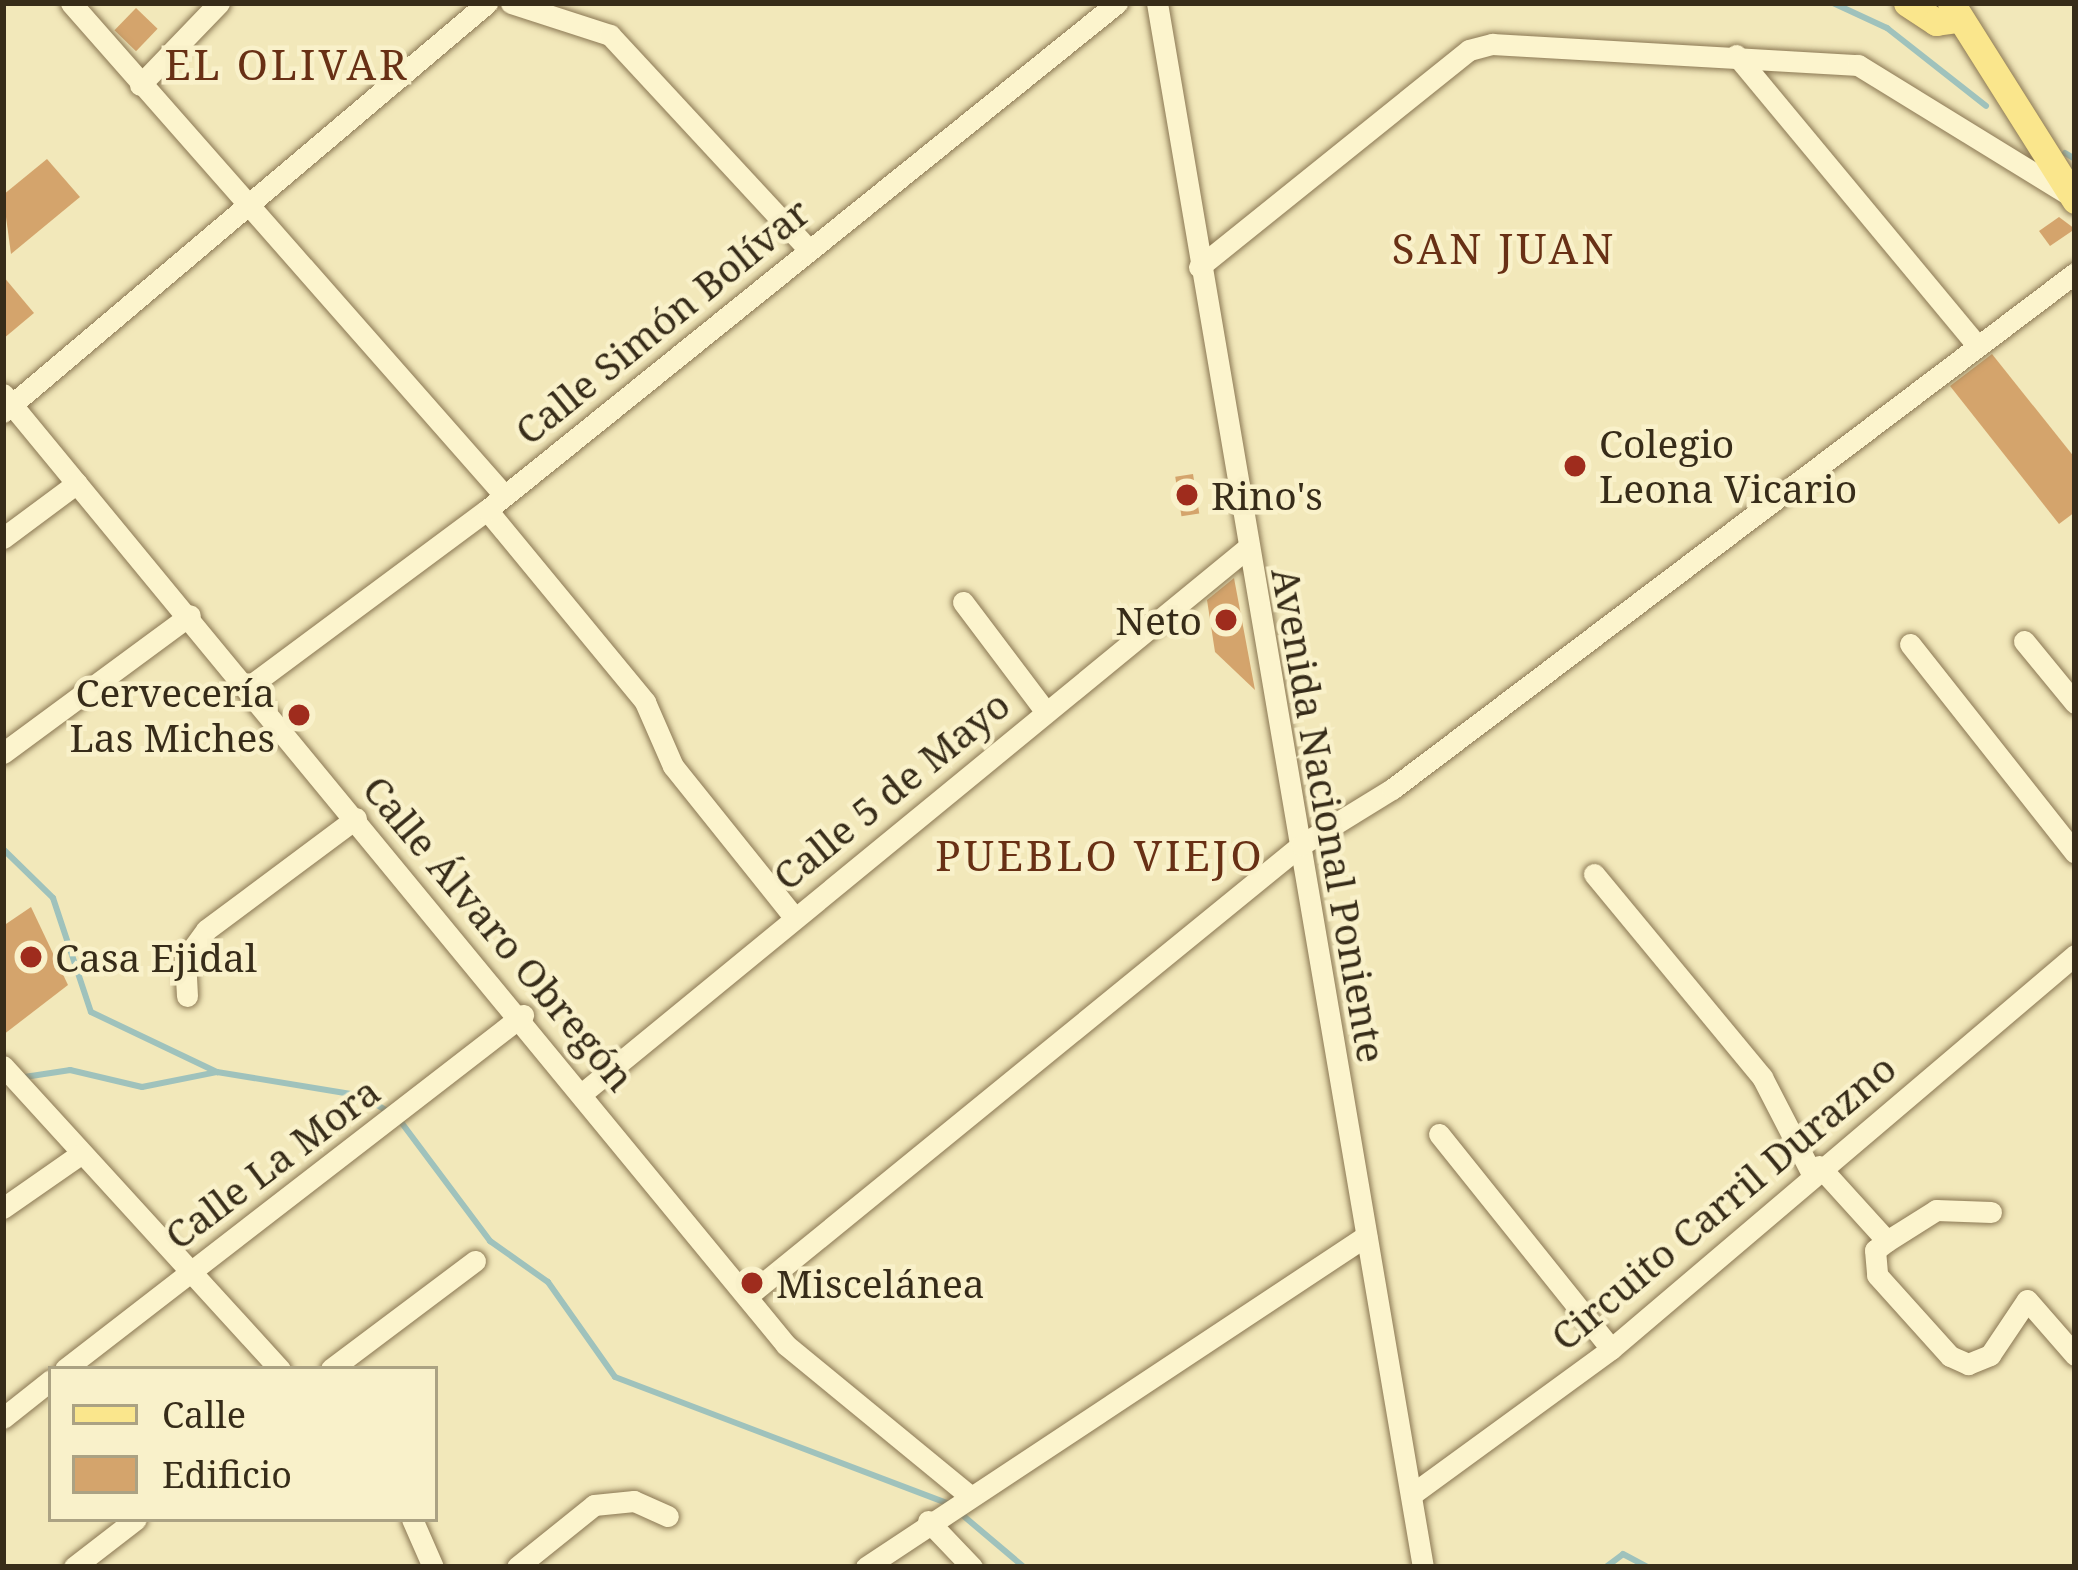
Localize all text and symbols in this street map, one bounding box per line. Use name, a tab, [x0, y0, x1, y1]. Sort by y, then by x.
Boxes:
district label: EL OLIVAR	[164, 39, 410, 89]
street label: Calle Simón Bolívar	[505, 188, 819, 454]
district label: SAN JUAN	[1392, 223, 1616, 273]
place label: Colegio Leona Vicario	[1599, 421, 1857, 512]
marker: Colegio Leona Vicario	[1562, 453, 1588, 479]
place label: Rino's	[1211, 472, 1323, 518]
marker: Rino's	[1174, 482, 1200, 508]
street label: Avenida Nacional Poniente	[1262, 564, 1396, 1066]
place label: Neto	[1115, 597, 1202, 643]
marker: Neto	[1213, 607, 1239, 633]
place label: Cervecería Las Miches	[70, 670, 275, 761]
street label: Calle 5 de Mayo	[763, 680, 1019, 900]
marker: Cervecería Las Miches	[286, 702, 312, 728]
street label: Calle Álvaro Obregón	[353, 766, 645, 1100]
district label: PUEBLO VIEJO	[935, 830, 1265, 880]
place label: Casa Ejidal	[55, 934, 257, 980]
marker: Casa Ejidal	[18, 944, 44, 970]
street label: Circuito Carril Durazno	[1541, 1044, 1905, 1360]
street label: Calle La Mora	[156, 1067, 388, 1259]
place label: Miscelánea	[776, 1260, 985, 1306]
marker: Miscelánea	[739, 1270, 765, 1296]
legend	[48, 1366, 438, 1522]
text: Calle	[162, 1390, 246, 1439]
text: Edificio	[162, 1450, 292, 1499]

